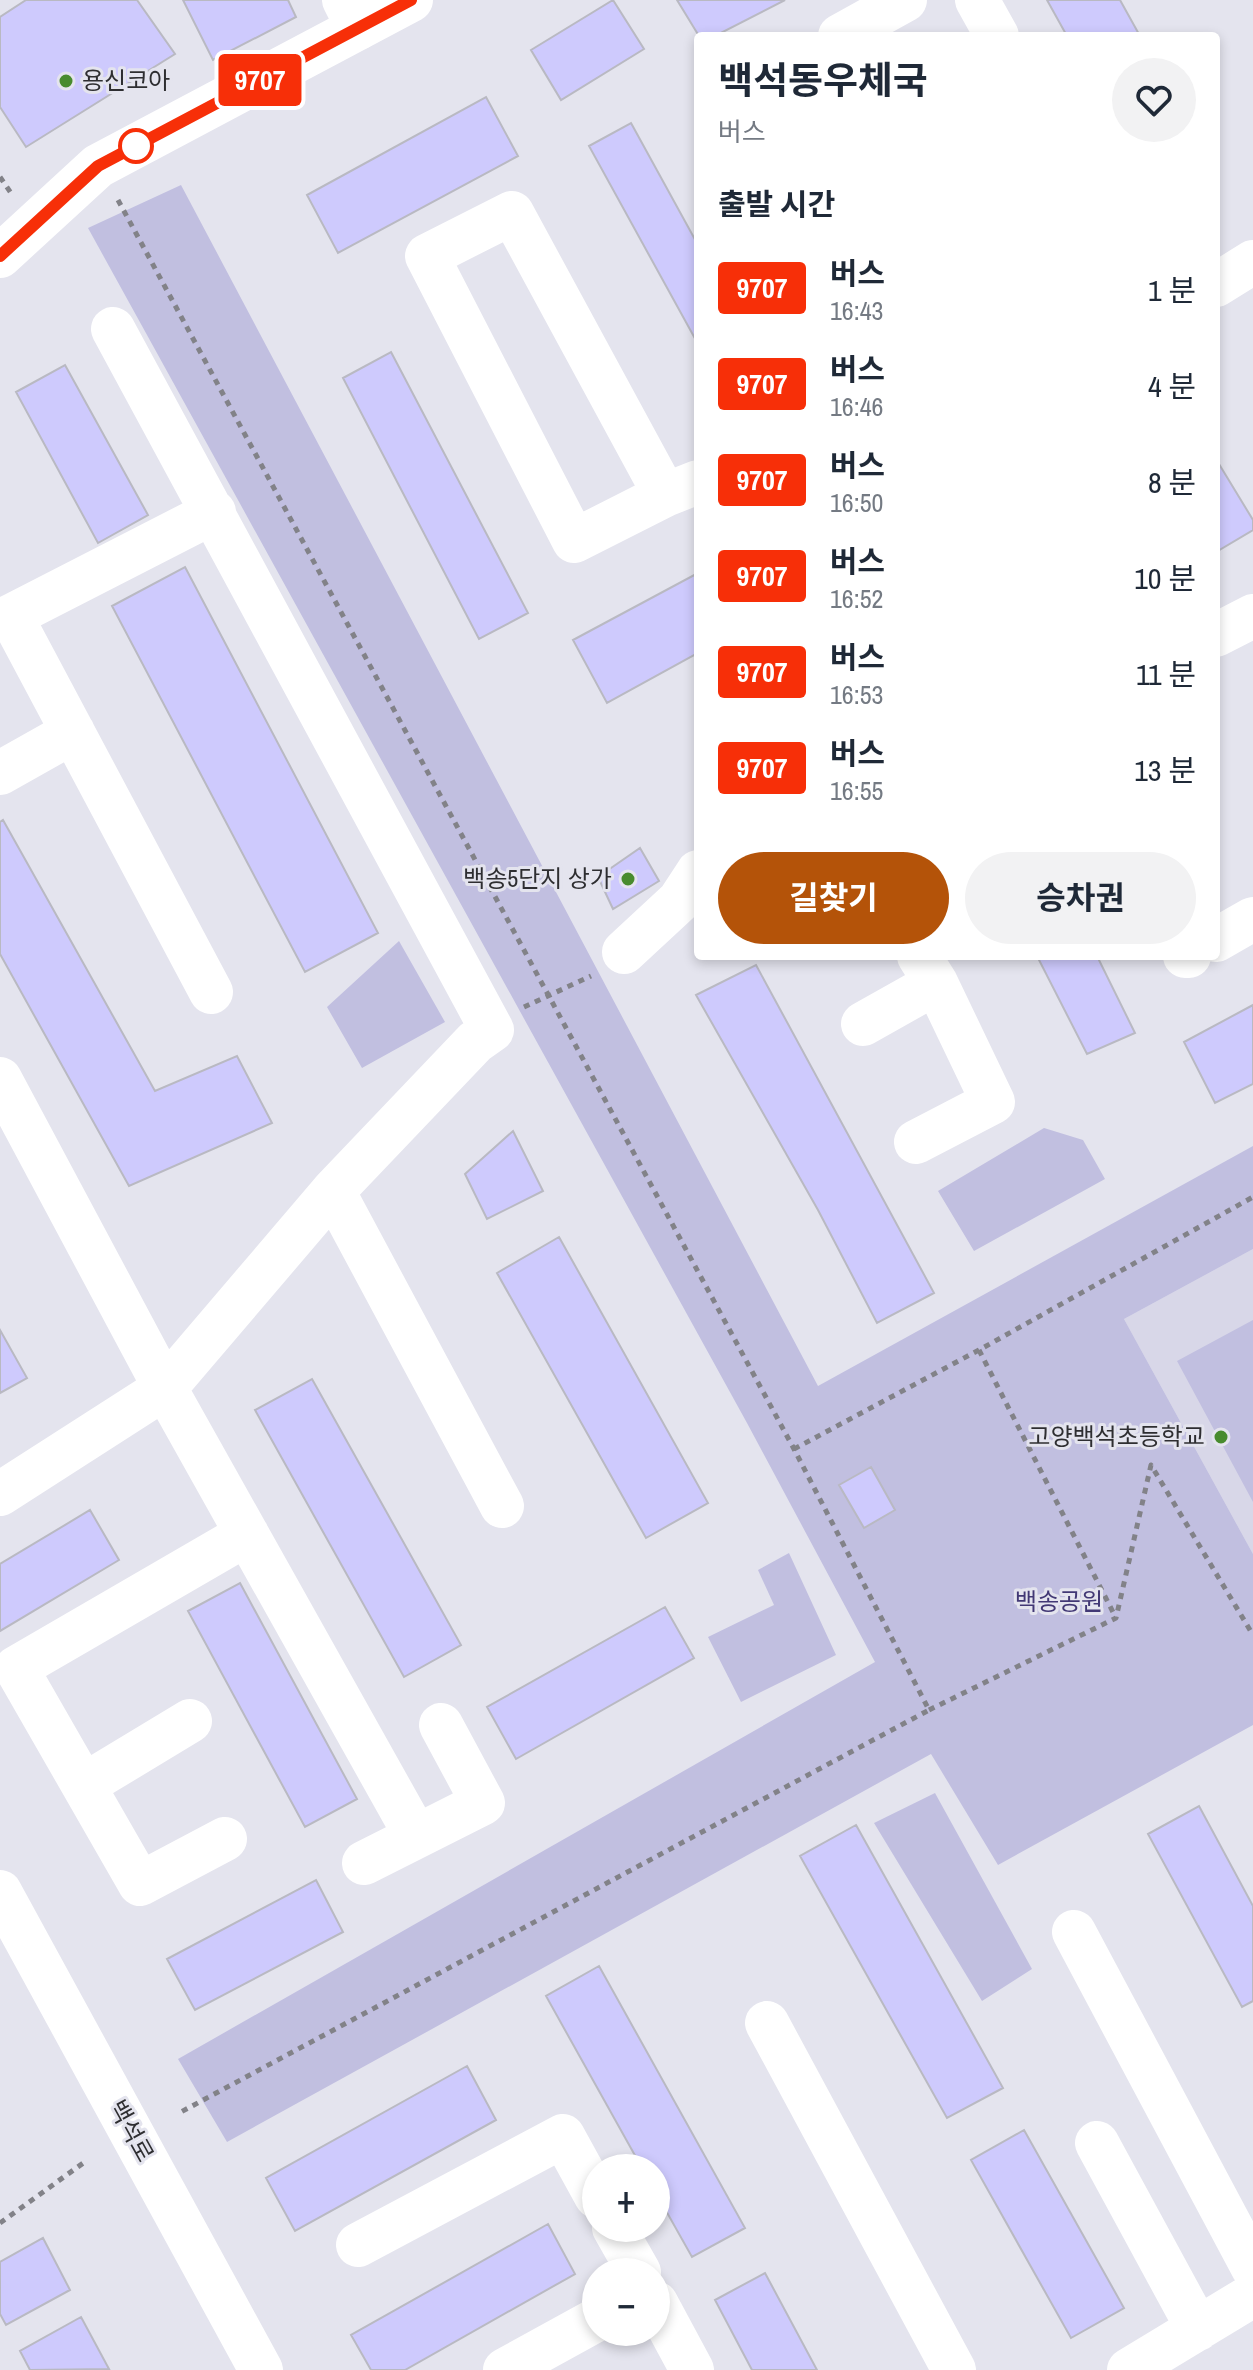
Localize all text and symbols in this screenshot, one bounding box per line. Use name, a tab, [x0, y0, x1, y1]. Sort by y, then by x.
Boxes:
line badge: 9707	[204, 54, 316, 106]
text: 백석동우체국	[718, 55, 928, 106]
button: heart	[1112, 58, 1196, 142]
text: 9707	[234, 61, 286, 99]
place label: 용신코아	[82, 64, 170, 96]
marker: 용신코아	[57, 72, 75, 90]
text: 버스	[718, 114, 766, 149]
unlabelled marker	[119, 129, 153, 163]
text: 출발 시간	[718, 184, 835, 224]
text: 버스	[830, 253, 885, 293]
text: 9707	[736, 269, 788, 307]
text: 1 분	[1148, 270, 1196, 310]
text: 16:43	[830, 293, 883, 328]
text: 버스	[830, 349, 885, 389]
text: 9707	[736, 365, 788, 403]
text: 4 분	[1148, 366, 1196, 406]
text: 16:46	[830, 389, 883, 424]
text: 버스	[830, 445, 885, 485]
text: 9707	[736, 461, 788, 499]
text: 8 분	[1148, 462, 1196, 502]
text: 16:50	[830, 485, 883, 520]
text: 버스	[830, 541, 885, 581]
text: 9707	[736, 557, 788, 595]
text: 10 분	[1134, 558, 1196, 598]
text: 16:52	[830, 581, 883, 616]
text: 버스	[830, 637, 885, 677]
text: 9707	[736, 653, 788, 691]
text: 11 분	[1136, 654, 1196, 694]
text: 16:53	[830, 677, 883, 712]
text: 버스	[830, 733, 885, 773]
text: 9707	[736, 749, 788, 787]
text: 13 분	[1134, 750, 1196, 790]
text: 16:55	[830, 773, 883, 808]
button: 길찾기	[718, 852, 949, 944]
button: 승차권	[965, 852, 1196, 944]
place label: 백송5단지 상가	[463, 862, 612, 894]
marker: 백송5단지 상가	[619, 870, 637, 888]
place label: 고양백석초등학교	[1028, 1420, 1205, 1452]
marker: 고양백석초등학교	[1212, 1428, 1230, 1446]
park label: 백송공원	[1015, 1585, 1103, 1617]
street label: 백석로	[102, 2094, 162, 2167]
map controls	[582, 2154, 670, 2346]
button: +	[582, 2154, 670, 2242]
button: −	[582, 2258, 670, 2346]

